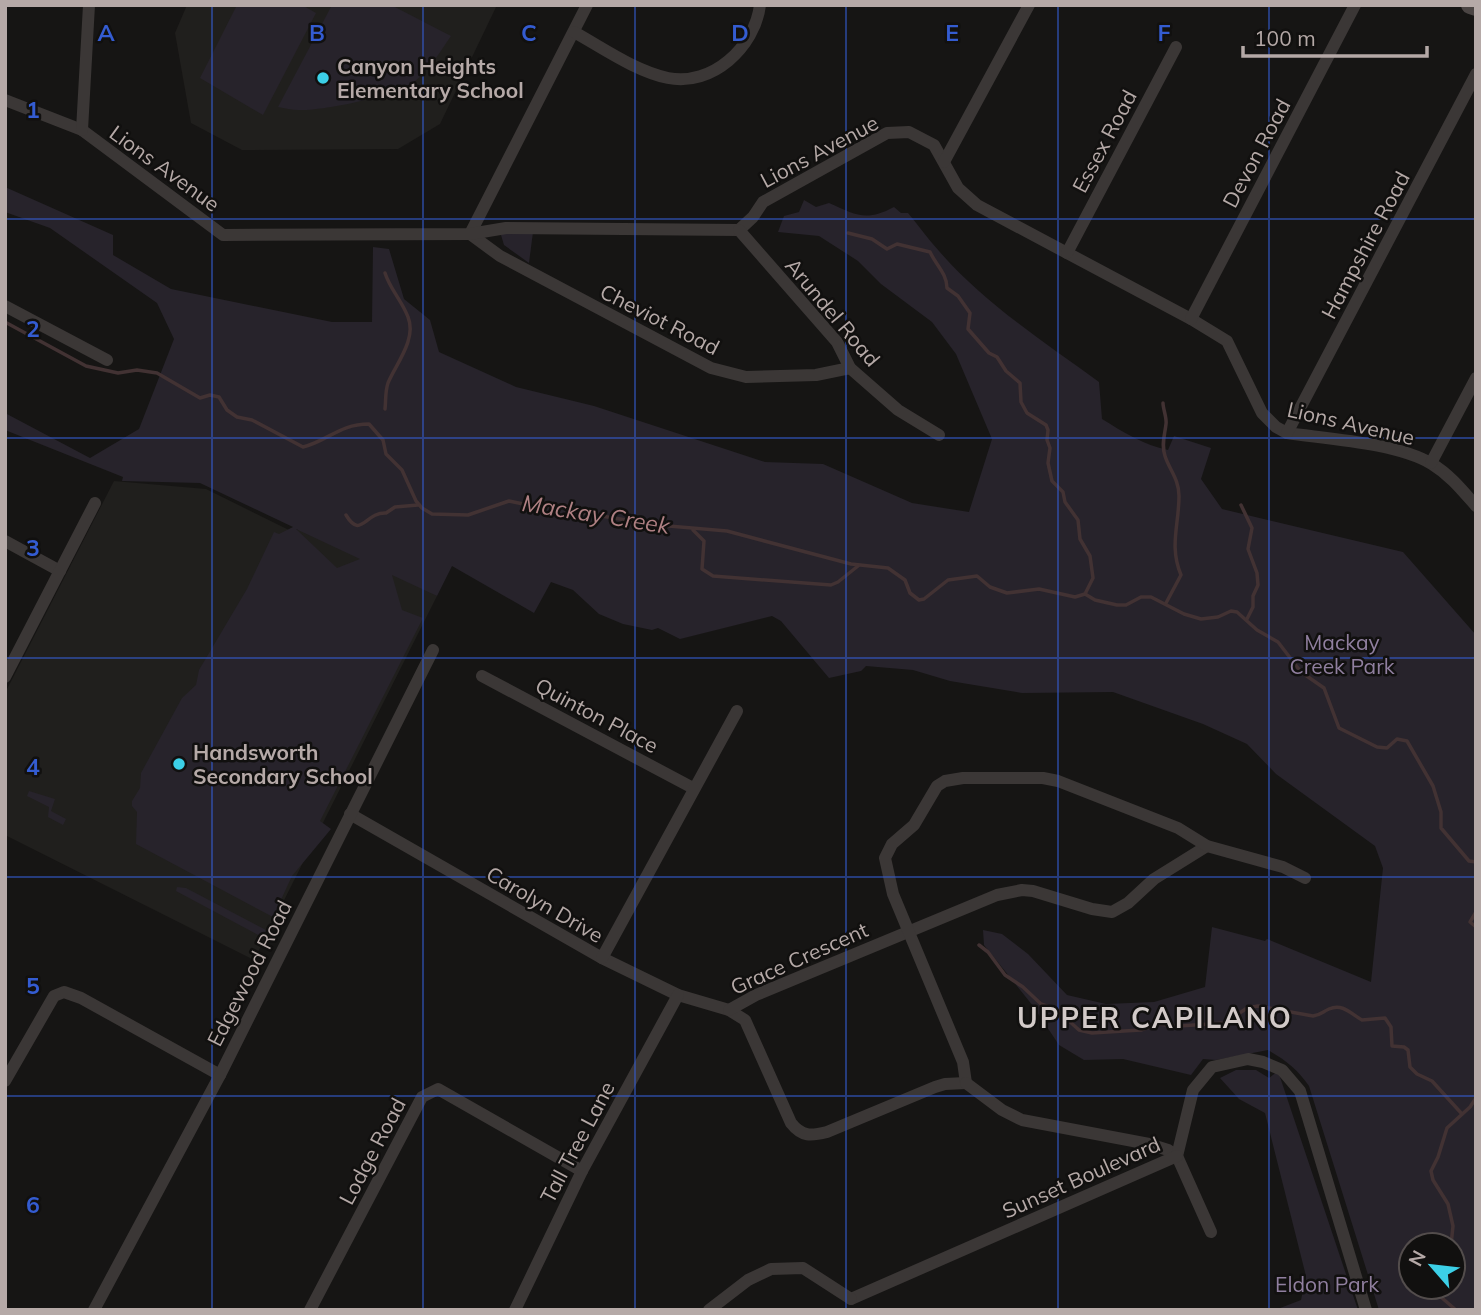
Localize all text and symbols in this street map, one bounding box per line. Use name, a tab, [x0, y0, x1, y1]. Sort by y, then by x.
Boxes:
scale bar	[1243, 14, 1427, 58]
text: A	[97, 18, 115, 47]
text: B	[309, 18, 325, 47]
text: C	[521, 18, 537, 47]
text: D	[731, 18, 749, 47]
text: E	[945, 18, 959, 47]
text: F	[1157, 18, 1171, 47]
text: 100 m	[1254, 25, 1316, 51]
place label: Canyon Heights Elementary School	[337, 53, 524, 103]
marker: Canyon Heights Elementary School	[315, 70, 331, 86]
street label: Essex Road	[1066, 85, 1142, 197]
street label: Devon Road	[1217, 94, 1295, 212]
text: 1	[26, 95, 40, 124]
street label: Lions Avenue	[756, 109, 882, 193]
street label: Lions Avenue	[105, 119, 225, 217]
street label: Hampshire Road	[1315, 167, 1415, 323]
street label: Arundel Road	[780, 253, 886, 371]
street label: Cheviot Road	[596, 278, 724, 360]
text: 2	[26, 314, 40, 343]
street label: Lions Avenue	[1285, 396, 1417, 450]
water label: Mackay Creek	[520, 488, 673, 540]
text: 3	[26, 533, 40, 562]
park label: Mackay Creek Park	[1289, 629, 1395, 679]
street label: Quinton Place	[531, 672, 663, 758]
place label: Handsworth Secondary School	[193, 739, 373, 789]
text: 4	[26, 752, 40, 781]
marker: Handsworth Secondary School	[171, 756, 187, 772]
street label: Carolyn Drive	[482, 860, 608, 948]
street label: Edgewood Road	[201, 896, 297, 1050]
street label: Grace Crescent	[726, 916, 872, 1000]
text: 5	[26, 971, 40, 1000]
district label: UPPER CAPILANO	[1017, 1000, 1293, 1035]
street label: Tall Tree Lane	[534, 1077, 620, 1207]
street label: Lodge Road	[333, 1093, 411, 1209]
street label: Sunset Boulevard	[998, 1130, 1164, 1224]
text: 6	[26, 1190, 40, 1219]
north arrow	[1397, 1231, 1467, 1301]
text: N	[1403, 1246, 1431, 1270]
park label: Eldon Park	[1275, 1271, 1379, 1297]

